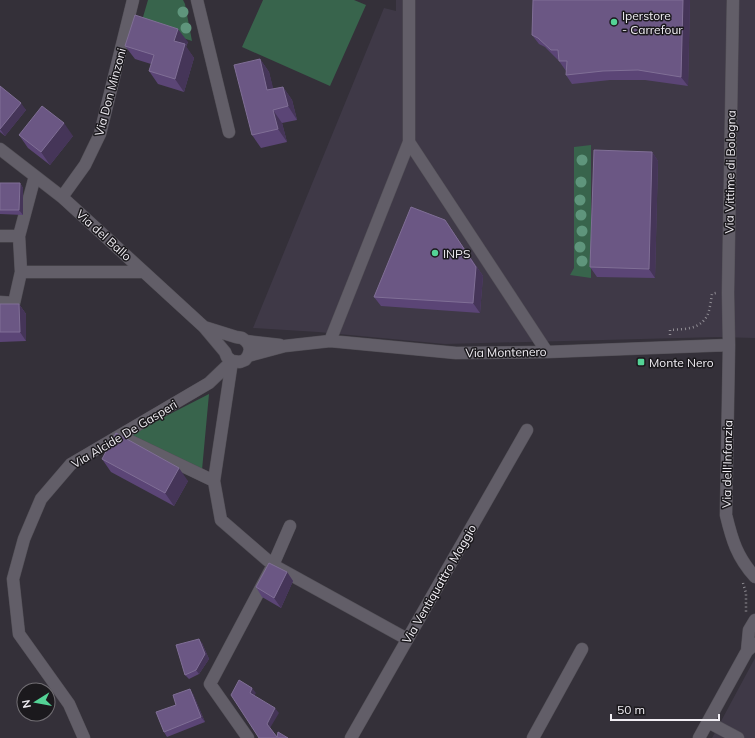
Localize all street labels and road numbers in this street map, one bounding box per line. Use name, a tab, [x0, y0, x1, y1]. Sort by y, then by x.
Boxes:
street label: Via Don Minzoni	[91, 46, 129, 138]
street label: Via Vittime di Bologna	[721, 110, 739, 234]
street label: Via del Ballo	[73, 206, 135, 264]
street label: Via Montenero	[465, 344, 547, 360]
street label: Via Alcide De Gasperi	[69, 396, 180, 471]
street label: Via dell'Infanzia	[719, 420, 735, 508]
street label: Via Ventiquattro Maggio	[399, 522, 479, 646]

